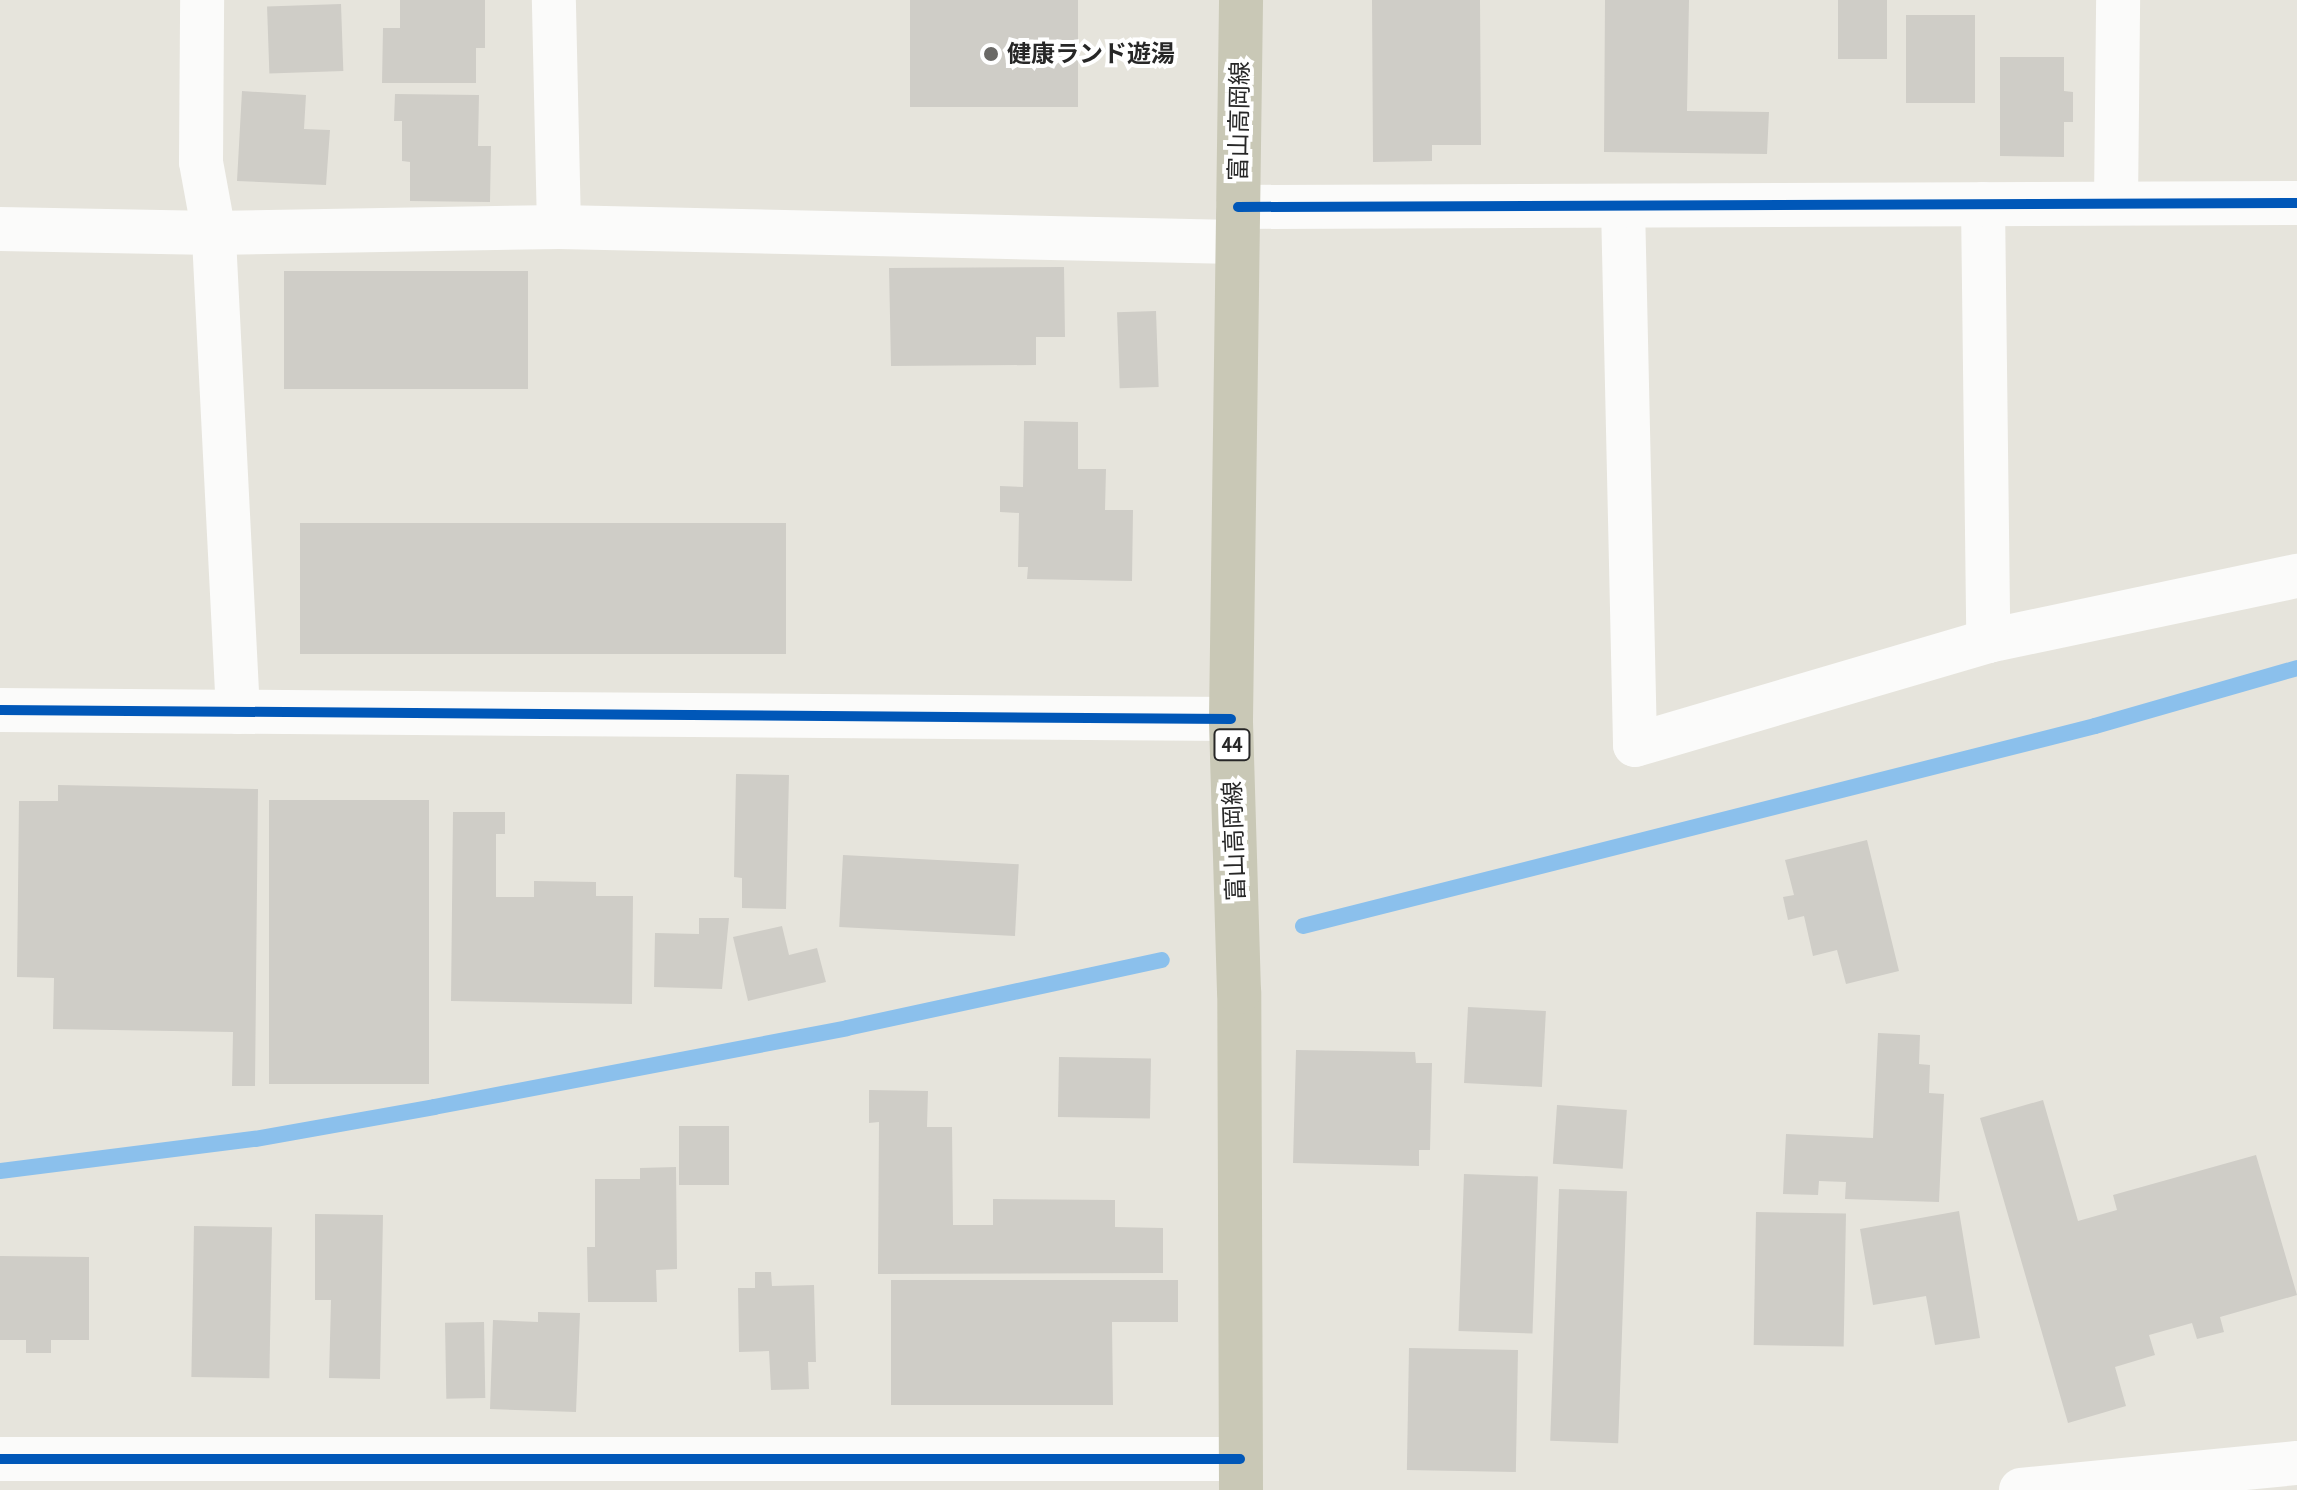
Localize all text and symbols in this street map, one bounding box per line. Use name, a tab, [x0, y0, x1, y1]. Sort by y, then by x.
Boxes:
place label: 健康ランド遊湯	[1007, 40, 1175, 68]
marker: 健康ランド遊湯	[982, 45, 1000, 63]
street label: 富山高岡線	[1224, 61, 1254, 181]
road number: 44	[1212, 727, 1252, 763]
street label: 富山高岡線	[1218, 781, 1250, 901]

